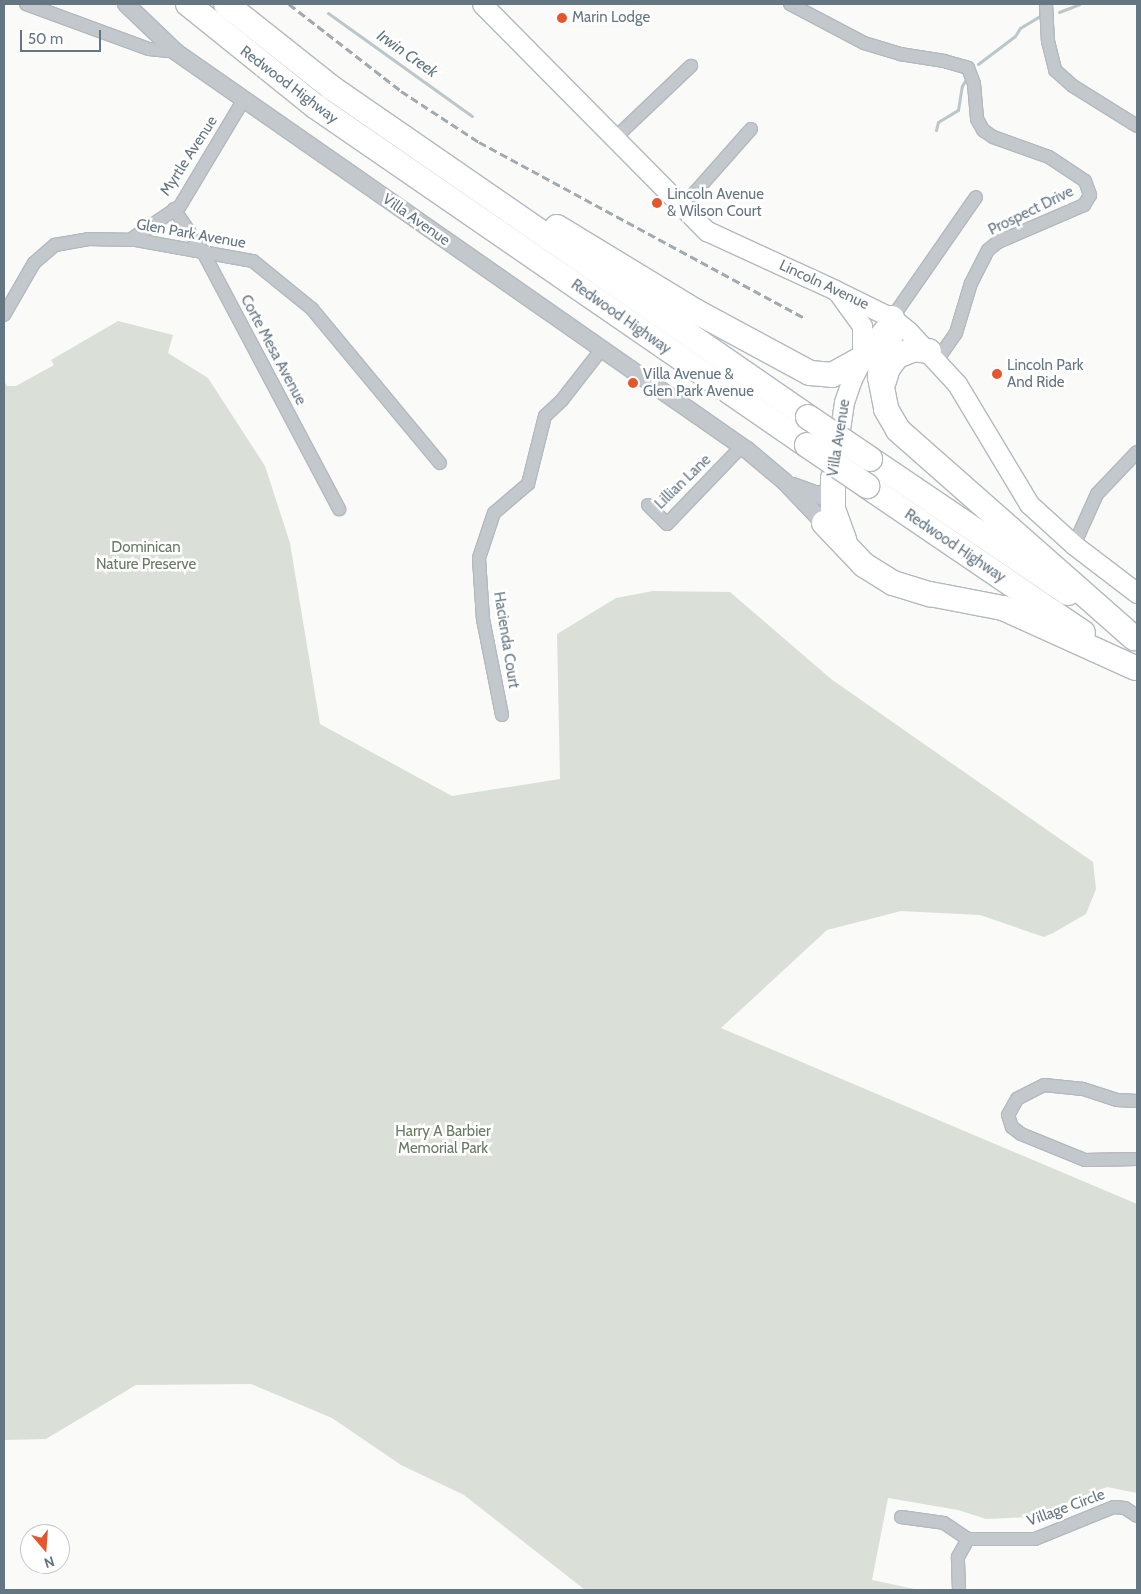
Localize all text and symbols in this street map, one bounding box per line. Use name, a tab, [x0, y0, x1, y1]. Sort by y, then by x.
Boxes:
place label: Marin Lodge	[572, 9, 650, 27]
marker: Marin Lodge	[556, 12, 568, 24]
scale bar	[22, 20, 104, 52]
water label: Irwin Creek	[373, 26, 441, 82]
text: 50 m	[28, 30, 63, 48]
street label: Redwood Highway	[236, 42, 342, 128]
street label: Myrtle Avenue	[157, 113, 221, 199]
street label: Prospect Drive	[986, 183, 1076, 239]
place label: Lincoln Avenue & Wilson Court	[667, 185, 764, 220]
street label: Villa Avenue	[379, 190, 453, 250]
marker: Lincoln Avenue & Wilson Court	[651, 197, 663, 209]
street label: Glen Park Avenue	[135, 216, 247, 252]
street label: Lincoln Avenue	[776, 256, 872, 314]
street label: Redwood Highway	[567, 276, 675, 358]
street label: Corte Mesa Avenue	[236, 292, 310, 408]
place label: Lincoln Park And Ride	[1007, 356, 1083, 391]
place label: Villa Avenue & Glen Park Avenue	[643, 365, 754, 400]
marker: Lincoln Park And Ride	[991, 368, 1003, 380]
marker: Villa Avenue & Glen Park Avenue	[627, 377, 639, 389]
street label: Villa Avenue	[824, 398, 854, 478]
street label: Lillian Lane	[651, 451, 715, 513]
street label: Redwood Highway	[901, 505, 1009, 587]
park label: Dominican Nature Preserve	[96, 538, 196, 573]
street label: Hacienda Court	[489, 590, 523, 690]
park label: Harry A Barbier Memorial Park	[395, 1122, 491, 1157]
street label: Village Circle	[1025, 1486, 1107, 1530]
north arrow	[20, 1524, 70, 1574]
text: N	[42, 1552, 57, 1572]

